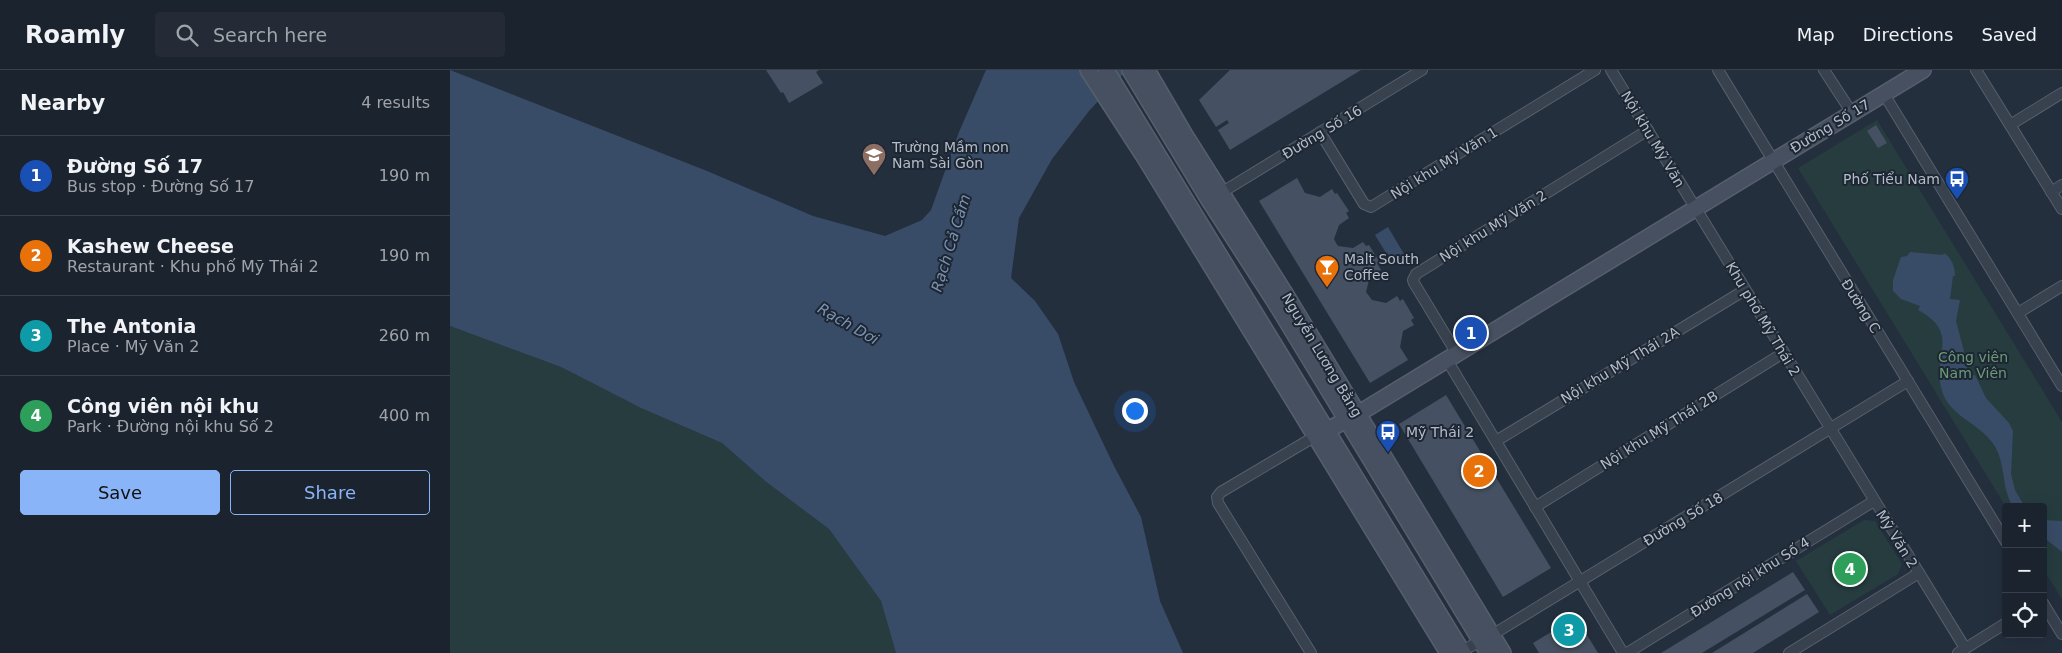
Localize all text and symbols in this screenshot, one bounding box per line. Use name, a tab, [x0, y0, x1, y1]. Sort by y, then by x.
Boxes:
search box	[155, 12, 505, 57]
text: Roamly	[25, 21, 125, 49]
icon: search	[173, 21, 201, 49]
text: Search here	[213, 24, 327, 46]
text: Map	[1797, 24, 1835, 45]
text: Directions	[1863, 24, 1953, 45]
text: Saved	[1981, 24, 2037, 45]
street label: Nội khu Mỹ Văn	[1618, 88, 1688, 190]
text: Nearby	[20, 91, 105, 115]
text: 4 results	[361, 93, 430, 112]
street label: Đường Số 17	[1787, 96, 1873, 156]
street label: Đường Số 16	[1279, 102, 1365, 162]
street label: Nội khu Mỹ Văn 1	[1388, 124, 1500, 202]
place label: Trường Mầm non Nam Sài Gòn	[891, 139, 1009, 171]
school or university icon: Trường Mầm non Nam Sài Gòn	[861, 142, 887, 176]
text: Đường Số 17	[67, 155, 203, 177]
text: 1	[30, 166, 42, 185]
text: 190 m	[379, 166, 430, 185]
bus stop icon: Phố Tiểu Nam	[1944, 166, 1970, 200]
place label: Phố Tiểu Nam	[1843, 171, 1940, 187]
text: Bus stop · Đường Số 17	[67, 177, 254, 196]
street label: Nội khu Mỹ Văn 2	[1437, 187, 1549, 265]
water label: Rạch Cả Cấm	[928, 192, 974, 294]
text: Kashew Cheese	[67, 235, 234, 257]
text: 2	[30, 246, 42, 265]
text: 190 m	[379, 246, 430, 265]
place label: Malt South Coffee	[1344, 251, 1419, 283]
bar icon: Malt South Coffee	[1314, 254, 1340, 288]
text: Restaurant · Khu phố Mỹ Thái 2	[67, 257, 319, 276]
street label: Khu phố Mỹ Thái 2	[1723, 259, 1803, 379]
street label: Đường C	[1838, 276, 1884, 336]
street label: Nguyễn Lương Bằng	[1279, 290, 1365, 420]
water label: Rạch Dơi	[814, 299, 882, 349]
pin: 1	[1455, 314, 1487, 352]
text: The Antonia	[67, 315, 196, 337]
street label: Nội khu Mỹ Thái 2A	[1558, 323, 1682, 407]
text: 3	[30, 326, 42, 345]
text: 260 m	[379, 326, 430, 345]
text: Place · Mỹ Văn 2	[67, 337, 199, 356]
park label: Công viên Nam Viên	[1938, 349, 2008, 381]
street label: Nội khu Mỹ Thái 2B	[1597, 387, 1721, 473]
text: Công viên nội khu	[67, 395, 259, 417]
your location	[1122, 398, 1148, 424]
text: 4	[30, 406, 42, 425]
text: 400 m	[379, 406, 430, 425]
text: Park · Đường nội khu Số 2	[67, 417, 274, 436]
bus stop icon: Mỹ Thái 2	[1375, 419, 1401, 453]
place label: Mỹ Thái 2	[1406, 424, 1474, 440]
pin: 2	[1463, 452, 1495, 490]
button: Save	[20, 470, 220, 515]
button: Share	[230, 470, 430, 515]
street label: Đường Số 18	[1640, 489, 1726, 549]
map controls	[2002, 503, 2047, 638]
button: +	[2002, 503, 2047, 548]
street label: Mỹ Văn 2	[1873, 507, 1921, 571]
street label: Đường nội khu Số 4	[1688, 534, 1813, 620]
button: −	[2002, 548, 2047, 593]
pin: 4	[1834, 550, 1866, 588]
button: locate	[2002, 593, 2047, 638]
pin: 3	[1553, 611, 1585, 649]

